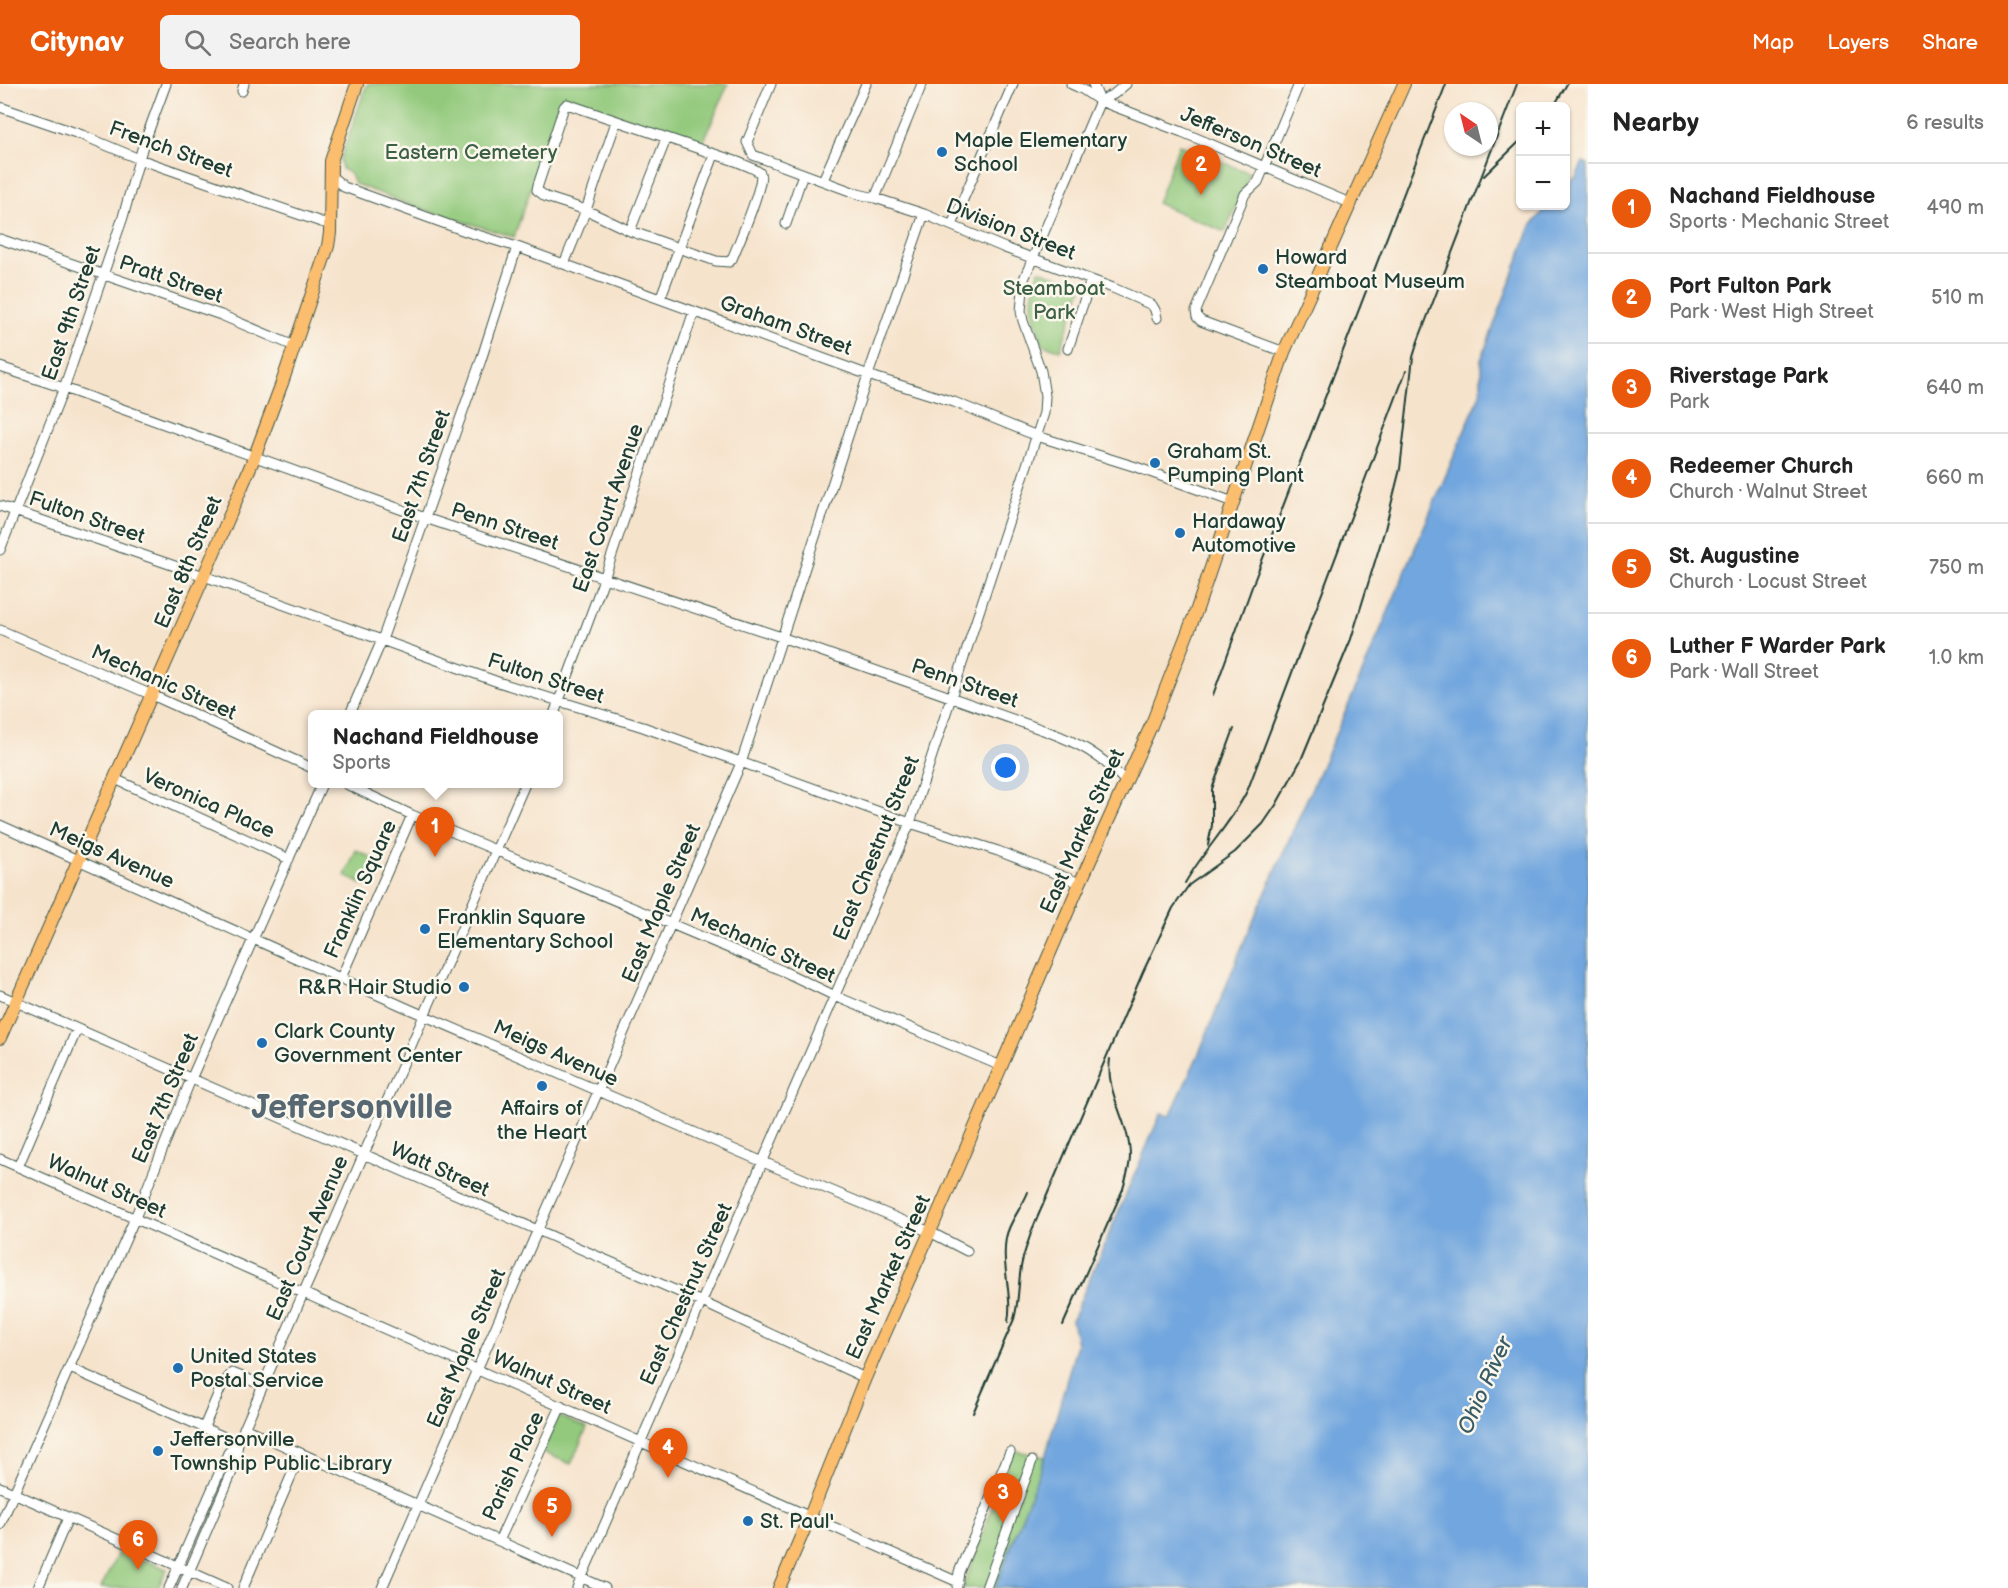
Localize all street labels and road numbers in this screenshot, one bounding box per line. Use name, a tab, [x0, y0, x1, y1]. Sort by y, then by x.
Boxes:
street label: Jefferson Street	[1177, 102, 1326, 184]
street label: French Street	[106, 116, 237, 184]
street label: Division Street	[943, 193, 1080, 266]
street label: East 9th Street	[37, 242, 106, 384]
street label: Pratt Street	[116, 250, 227, 309]
street label: Graham Street	[716, 290, 856, 361]
street label: East 7th Street	[387, 406, 456, 546]
street label: East Court Avenue	[568, 420, 649, 596]
street label: Fulton Street	[25, 486, 149, 549]
street label: East 8th Street	[149, 492, 228, 632]
street label: Penn Street	[448, 497, 562, 556]
street label: Mechanic Street	[87, 639, 241, 726]
street label: Fulton Street	[484, 648, 608, 709]
street label: Penn Street	[908, 654, 1022, 714]
street label: East Market Street	[1035, 745, 1130, 917]
street label: East Chestnut Street	[828, 752, 925, 944]
street label: Veronica Place	[139, 763, 279, 844]
street label: Franklin Square	[319, 816, 402, 962]
street label: Meigs Avenue	[45, 817, 178, 894]
street label: East Maple Street	[617, 819, 706, 986]
street label: Mechanic Street	[686, 902, 840, 989]
street label: Meigs Avenue	[489, 1015, 622, 1092]
street label: East 7th Street	[127, 1029, 204, 1167]
street label: Watt Street	[386, 1137, 494, 1203]
street label: Walnut Street	[44, 1149, 171, 1224]
street label: East Court Avenue	[261, 1152, 354, 1325]
street label: East Market Street	[841, 1191, 936, 1363]
street label: East Chestnut Street	[635, 1199, 738, 1389]
street label: East Maple Street	[422, 1264, 511, 1431]
street label: Walnut Street	[489, 1345, 616, 1420]
street label: Parish Place	[477, 1408, 550, 1525]

